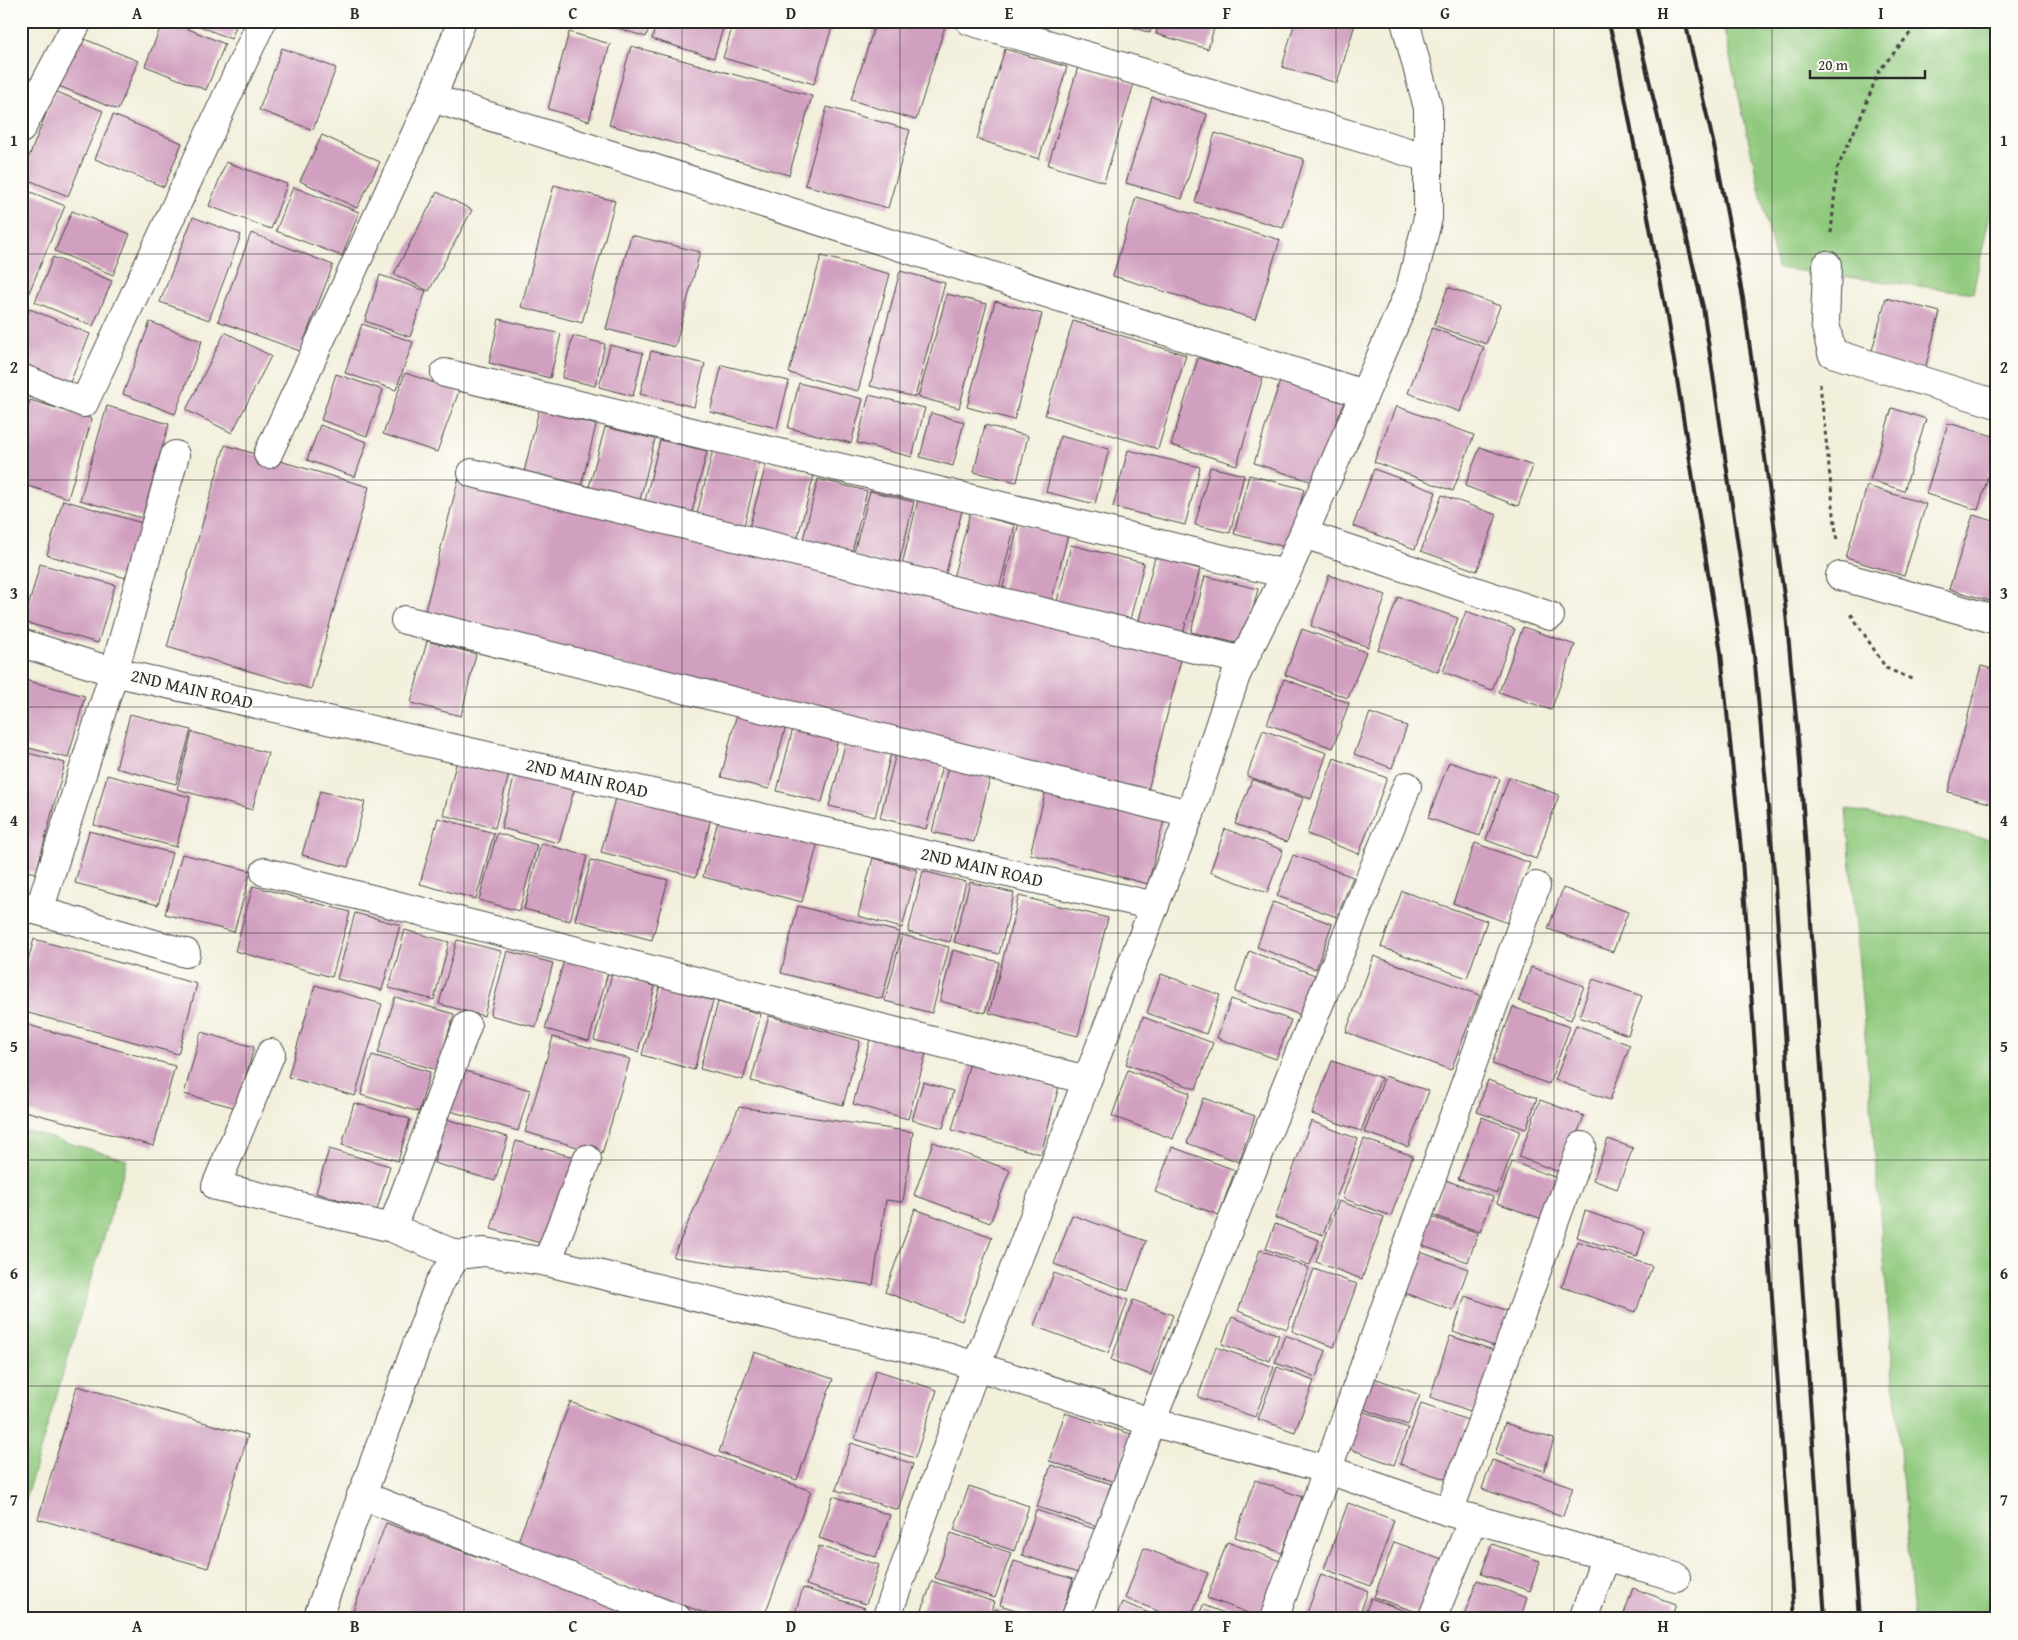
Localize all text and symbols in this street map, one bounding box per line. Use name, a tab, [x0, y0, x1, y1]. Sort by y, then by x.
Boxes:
text: A	[132, 1, 143, 25]
text: B	[350, 1, 360, 25]
text: C	[568, 1, 578, 25]
text: D	[786, 1, 796, 25]
text: E	[1005, 1, 1014, 25]
text: F	[1223, 1, 1231, 25]
text: G	[1440, 1, 1450, 25]
text: H	[1657, 1, 1669, 25]
text: I	[1878, 1, 1884, 25]
scale bar	[1810, 48, 1926, 80]
text: 20 m	[1818, 54, 1849, 75]
text: 1	[10, 128, 18, 152]
text: 1	[2000, 128, 2008, 152]
text: 2	[10, 355, 18, 379]
text: 2	[2000, 355, 2008, 379]
text: 3	[10, 581, 18, 605]
text: 3	[2000, 581, 2008, 605]
street label: 2ND MAIN ROAD	[128, 661, 256, 716]
street label: 2ND MAIN ROAD	[523, 750, 651, 805]
text: 4	[10, 808, 18, 832]
text: 4	[2000, 808, 2008, 832]
street label: 2ND MAIN ROAD	[918, 839, 1046, 894]
text: 5	[10, 1034, 18, 1058]
text: 5	[2000, 1034, 2008, 1058]
text: 6	[10, 1261, 18, 1285]
text: 6	[2000, 1261, 2008, 1285]
text: 7	[10, 1487, 18, 1511]
text: 7	[2000, 1487, 2008, 1511]
text: A	[132, 1614, 143, 1638]
text: B	[350, 1614, 360, 1638]
text: C	[568, 1614, 578, 1638]
text: D	[786, 1614, 796, 1638]
text: E	[1005, 1614, 1014, 1638]
text: F	[1223, 1614, 1231, 1638]
text: G	[1440, 1614, 1450, 1638]
text: H	[1657, 1614, 1669, 1638]
text: I	[1878, 1614, 1884, 1638]

